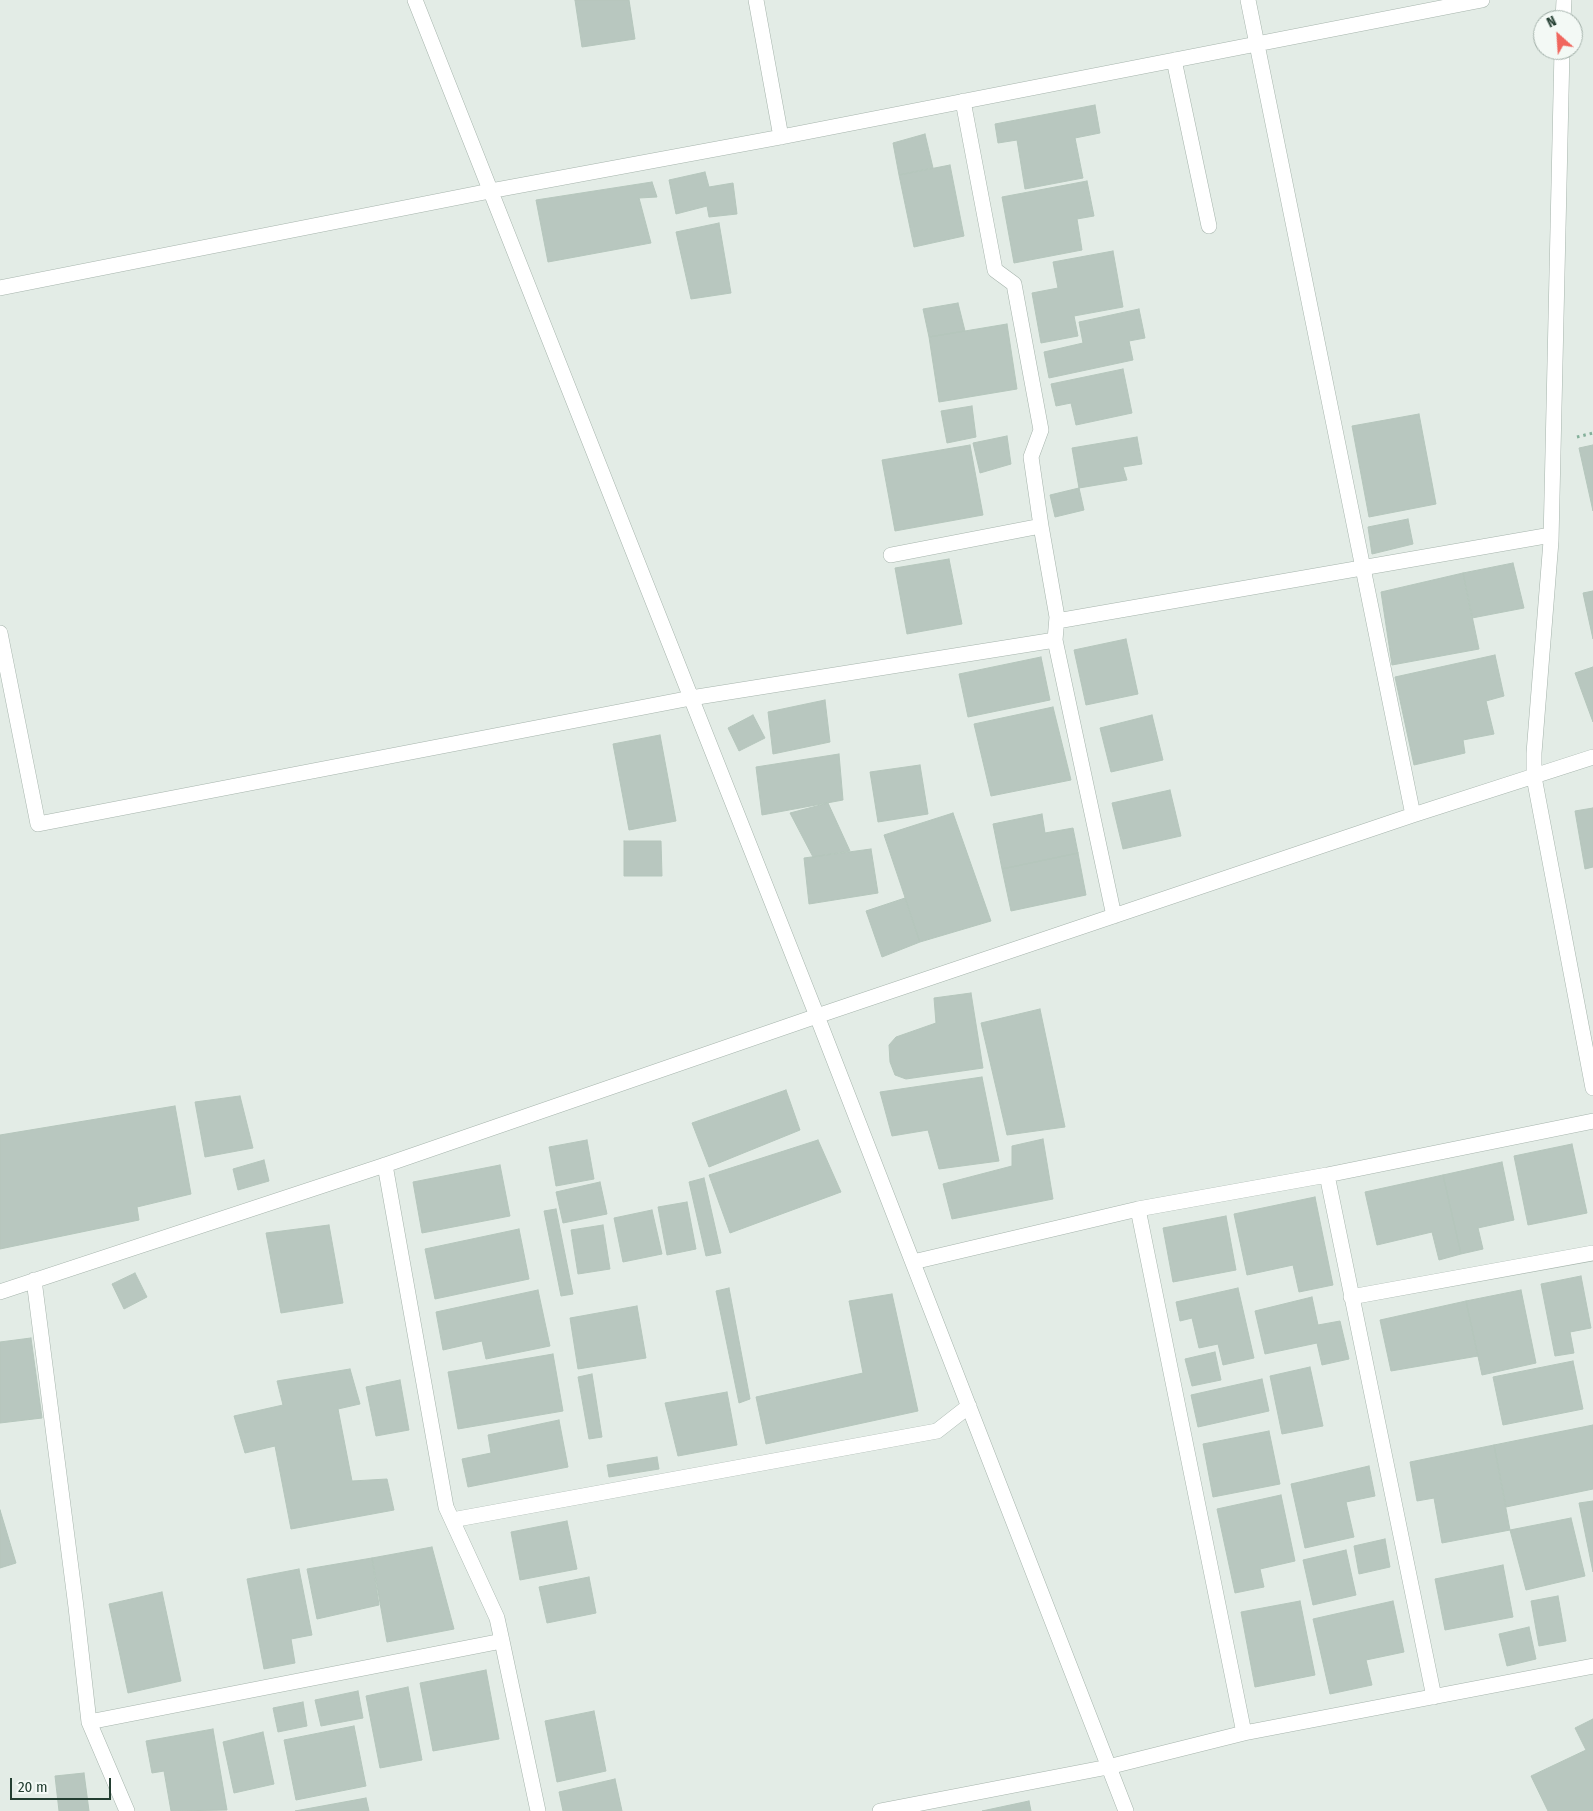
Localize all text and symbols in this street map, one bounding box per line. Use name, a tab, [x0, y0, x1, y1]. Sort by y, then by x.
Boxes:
north arrow	[1533, 10, 1583, 60]
text: N	[1544, 12, 1559, 31]
scale bar	[12, 1768, 114, 1800]
text: 20 m	[18, 1778, 48, 1796]

